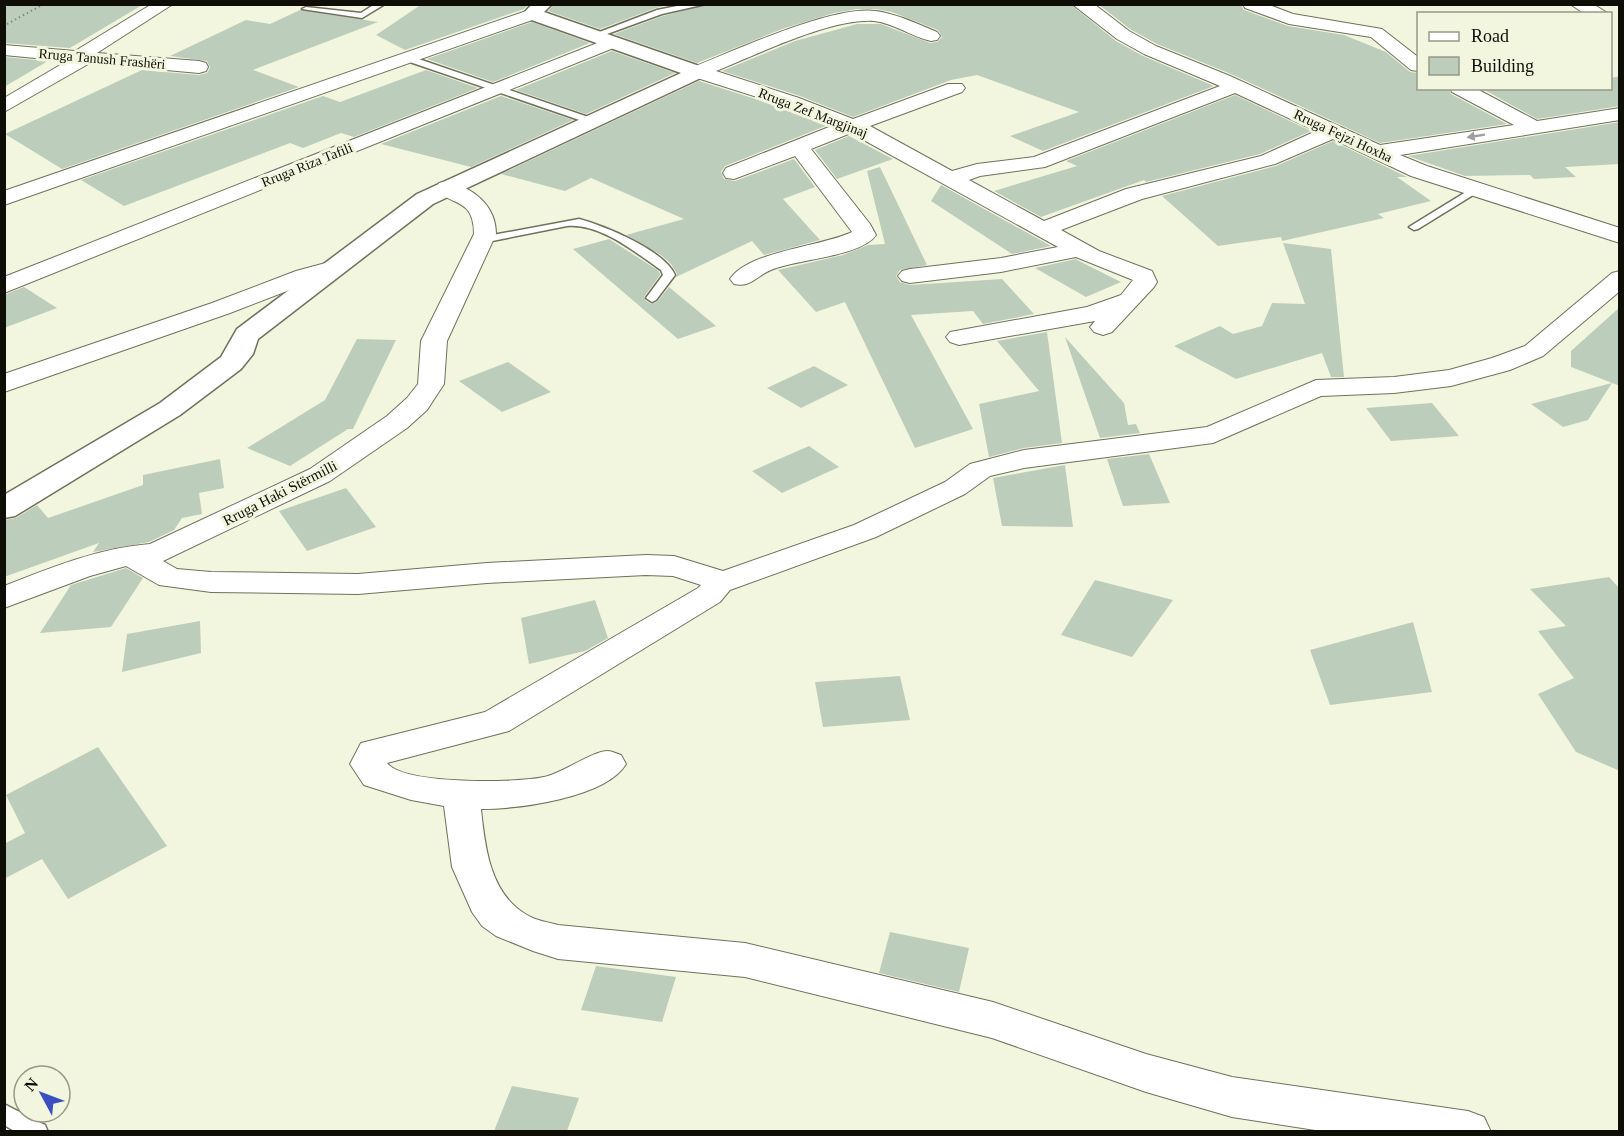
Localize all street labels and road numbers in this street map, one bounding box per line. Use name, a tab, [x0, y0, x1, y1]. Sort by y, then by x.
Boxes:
street label: Rruga Tanush Frashëri	[38, 46, 166, 72]
street label: Rruga Zef Margjinaj	[756, 85, 870, 141]
street label: Rruga Fejzi Hoxha	[1292, 107, 1395, 166]
street label: Rruga Riza Tafili	[259, 140, 355, 190]
street label: Rruga Haki Stërmilli	[220, 457, 340, 529]

